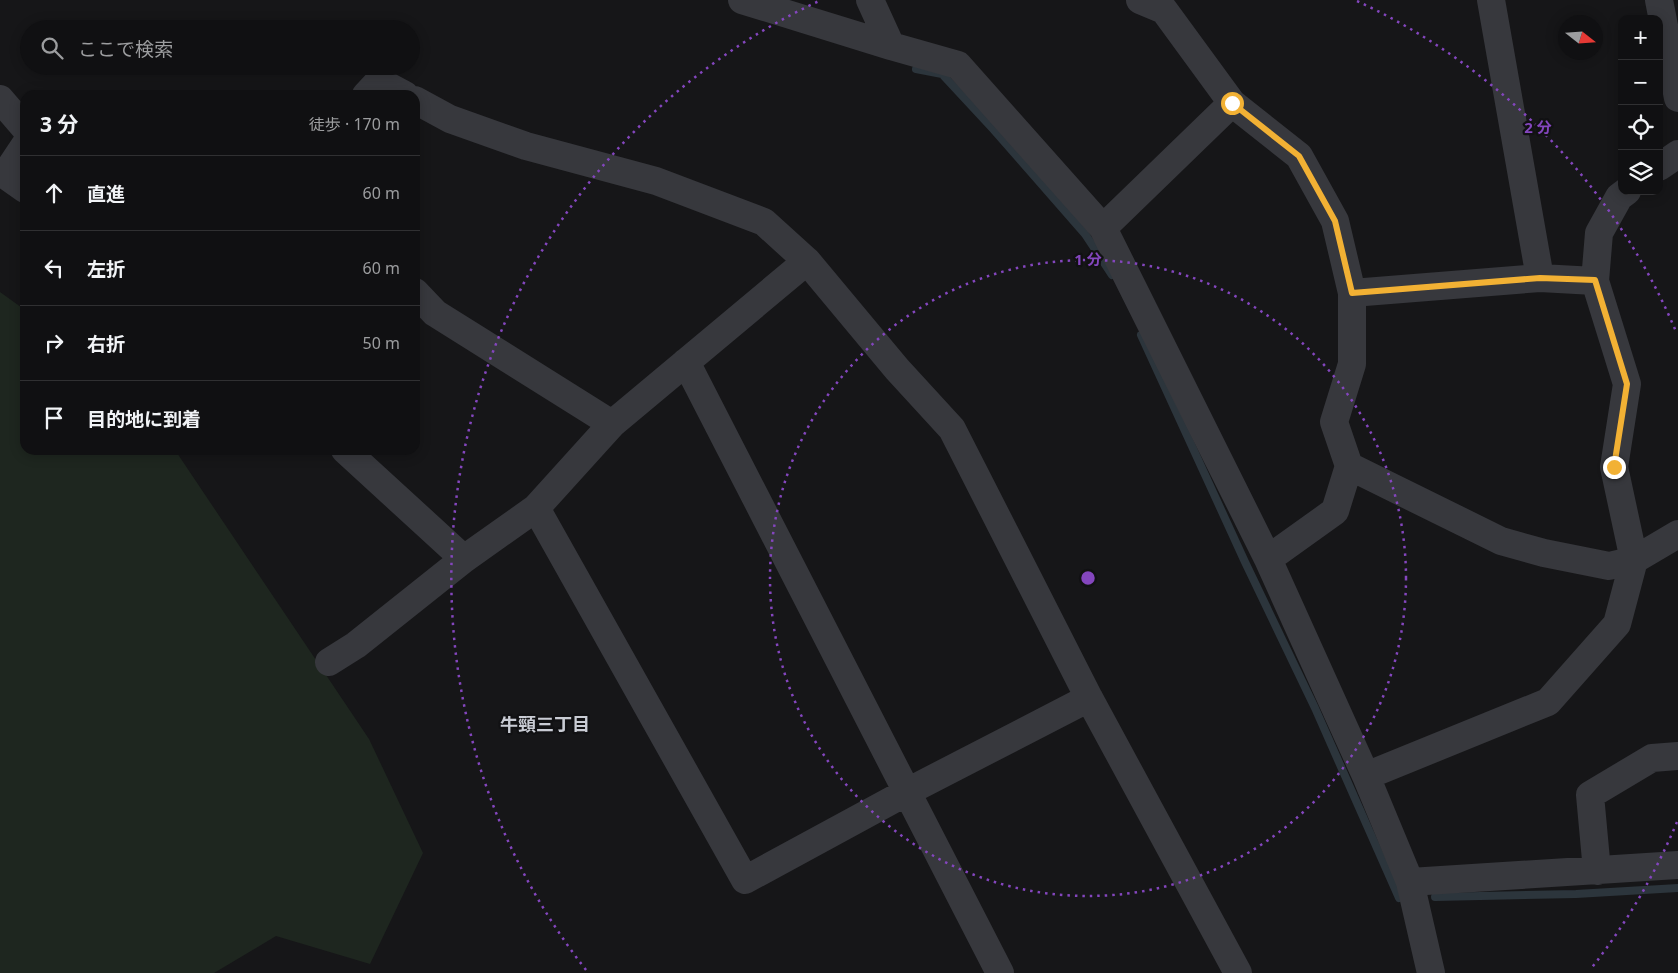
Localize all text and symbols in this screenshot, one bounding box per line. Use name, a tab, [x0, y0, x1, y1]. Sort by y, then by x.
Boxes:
north arrow	[1558, 15, 1603, 60]
map controls	[1618, 15, 1663, 195]
button: +	[1618, 15, 1663, 60]
search box	[20, 20, 420, 75]
icon: search	[38, 34, 66, 62]
text: ここで検索	[78, 36, 173, 62]
button: −	[1618, 60, 1663, 105]
route start	[1221, 92, 1244, 115]
button: locate	[1618, 105, 1663, 150]
text: 3 分	[40, 110, 78, 138]
text: 徒歩 · 170 m	[309, 113, 400, 135]
text: 2 分	[1524, 117, 1552, 137]
button: layers	[1618, 150, 1663, 195]
icon: ahead	[40, 179, 68, 207]
text: 直進	[87, 181, 125, 207]
text: 60 m	[363, 182, 400, 204]
text: 1 分	[1074, 249, 1102, 269]
icon: left	[40, 254, 68, 282]
text: 左折	[87, 256, 125, 282]
text: 60 m	[363, 257, 400, 279]
icon: right	[40, 329, 68, 357]
text: 右折	[87, 331, 125, 357]
text: 50 m	[363, 332, 400, 354]
icon: arrive	[40, 404, 68, 432]
text: 目的地に到着	[87, 406, 201, 432]
route end	[1603, 456, 1626, 479]
centre of rings	[1079, 569, 1097, 587]
district label: 牛頸三丁目	[500, 712, 590, 736]

